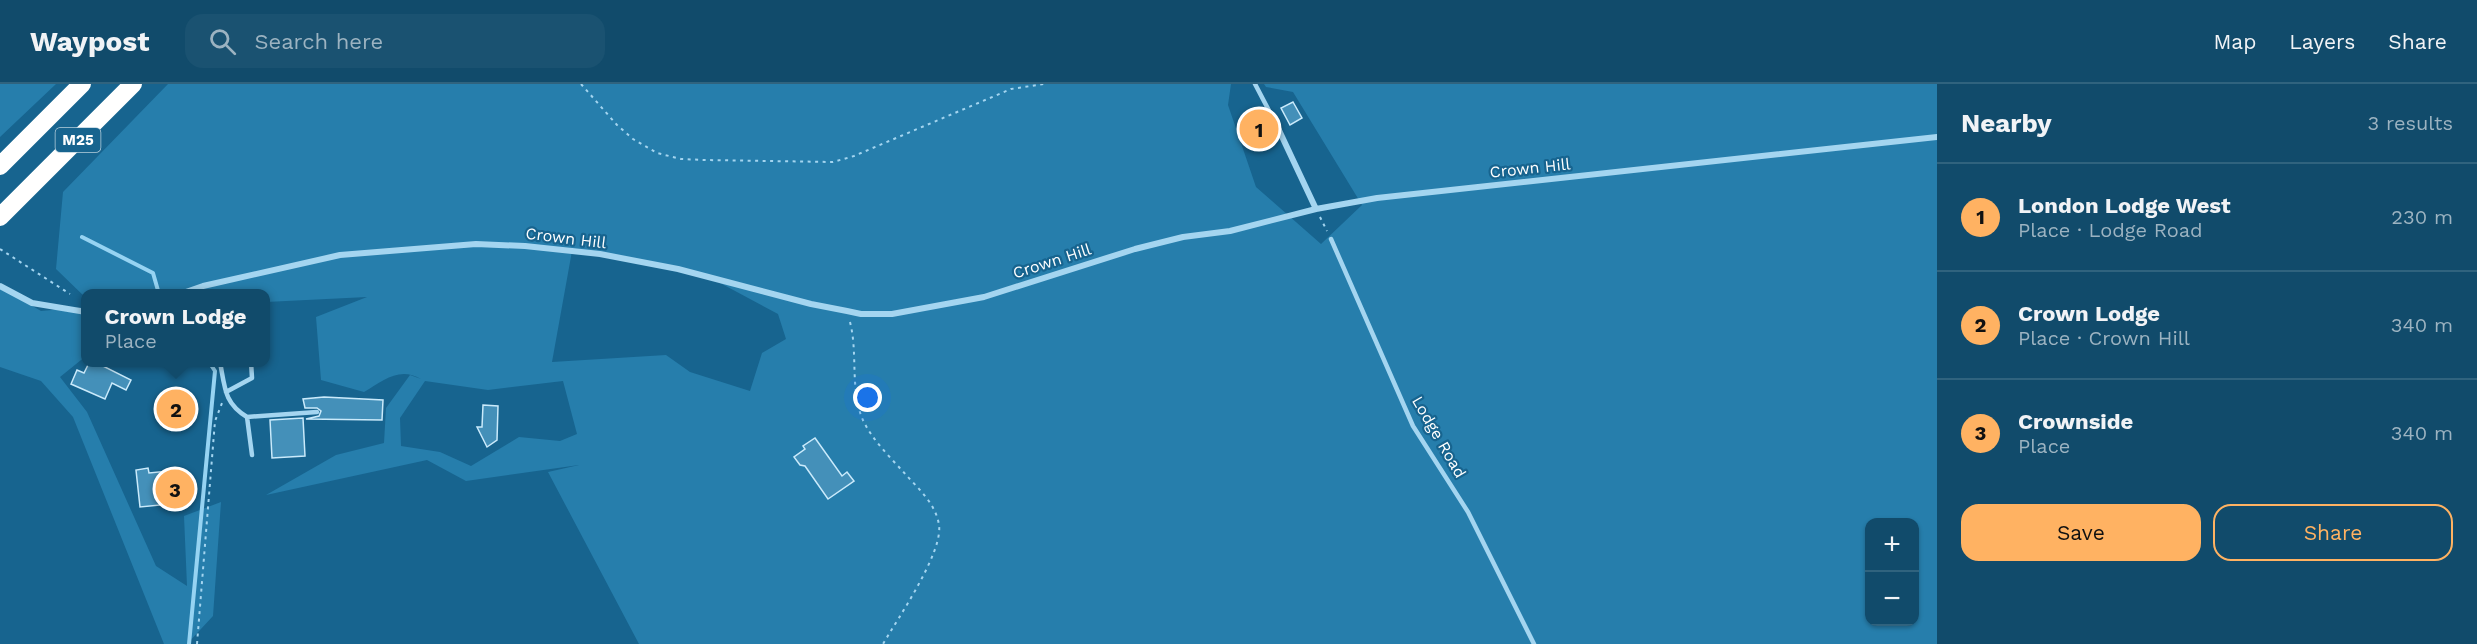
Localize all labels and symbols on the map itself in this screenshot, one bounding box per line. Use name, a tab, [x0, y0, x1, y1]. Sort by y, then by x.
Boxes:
pin: 1	[1240, 106, 1278, 152]
road number: M25	[56, 128, 100, 152]
street label: Crown Hill	[1489, 154, 1571, 182]
street label: Crown Hill	[525, 224, 608, 252]
street label: Crown Hill	[1010, 239, 1094, 283]
your location	[853, 383, 882, 412]
pin: 2	[156, 386, 195, 432]
street label: Lodge Road	[1408, 393, 1470, 481]
pin: 3	[156, 466, 195, 512]

